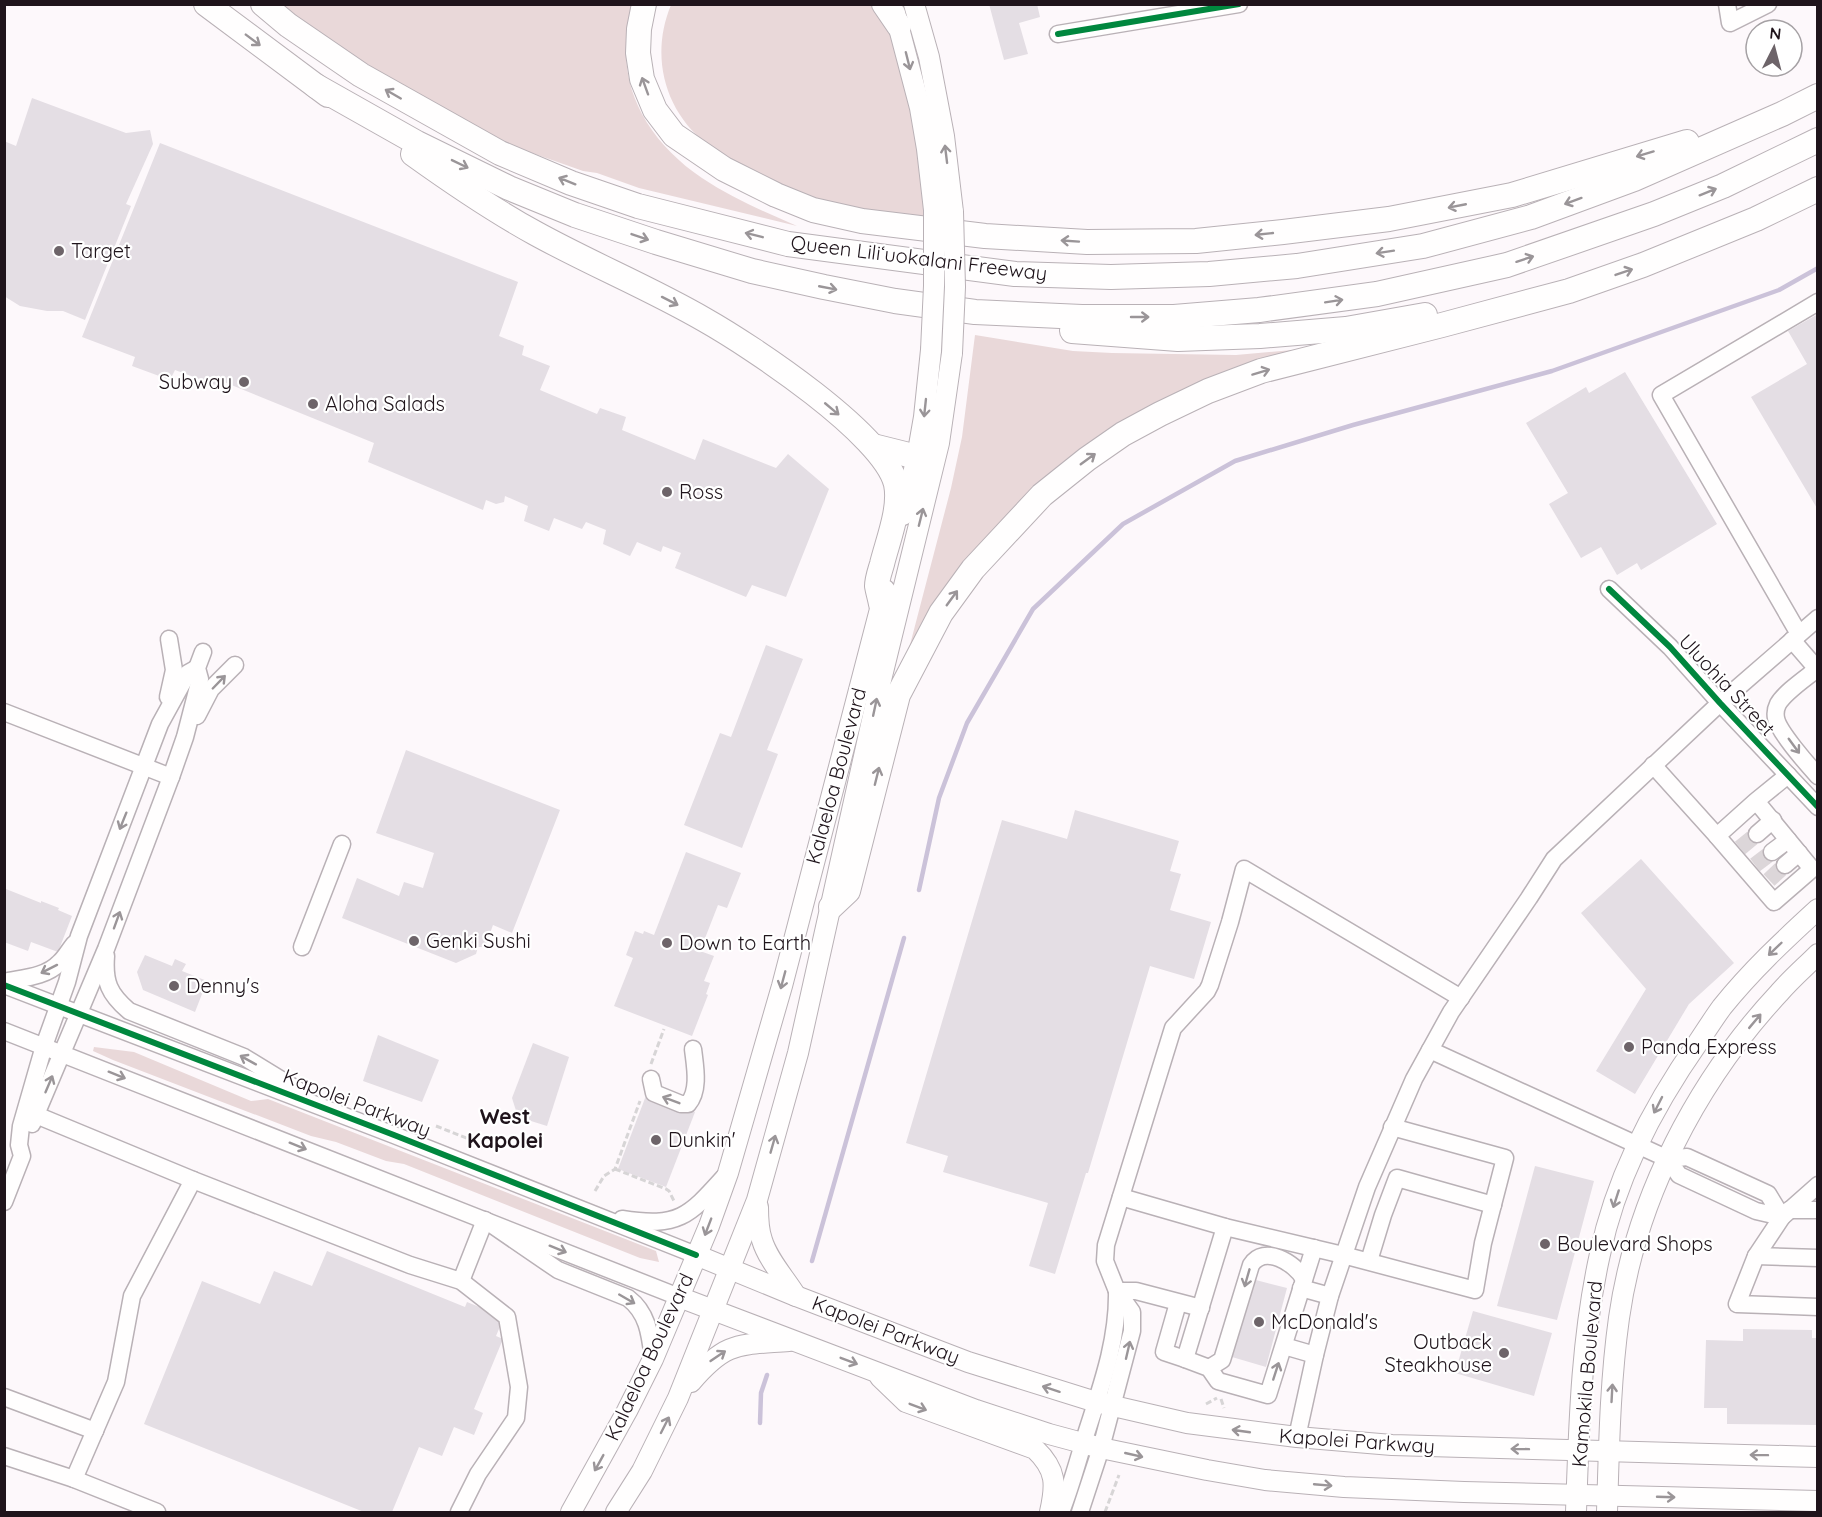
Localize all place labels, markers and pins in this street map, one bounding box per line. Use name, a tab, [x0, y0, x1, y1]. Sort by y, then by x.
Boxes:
place label: Target	[71, 238, 131, 263]
marker: Target	[52, 244, 66, 258]
place label: Subway	[159, 369, 232, 394]
marker: Subway	[237, 375, 251, 389]
place label: Aloha Salads	[325, 391, 445, 416]
marker: Aloha Salads	[306, 397, 320, 411]
place label: Ross	[679, 479, 723, 504]
marker: Ross	[660, 485, 674, 499]
place label: Genki Sushi	[426, 928, 531, 953]
place label: Down to Earth	[679, 930, 811, 955]
marker: Genki Sushi	[407, 934, 421, 948]
marker: Down to Earth	[660, 936, 674, 950]
place label: Denny's	[186, 973, 259, 998]
marker: Denny's	[167, 979, 181, 993]
place label: Panda Express	[1641, 1034, 1777, 1059]
marker: Panda Express	[1622, 1040, 1636, 1054]
place label: Dunkin'	[668, 1127, 736, 1152]
marker: Dunkin'	[649, 1133, 663, 1147]
place label: Boulevard Shops	[1557, 1231, 1713, 1256]
marker: Boulevard Shops	[1538, 1237, 1552, 1251]
place label: McDonald's	[1271, 1309, 1378, 1334]
marker: McDonald's	[1252, 1315, 1266, 1329]
place label: Outback Steakhouse	[1384, 1329, 1492, 1377]
marker: Outback Steakhouse	[1497, 1346, 1511, 1360]

